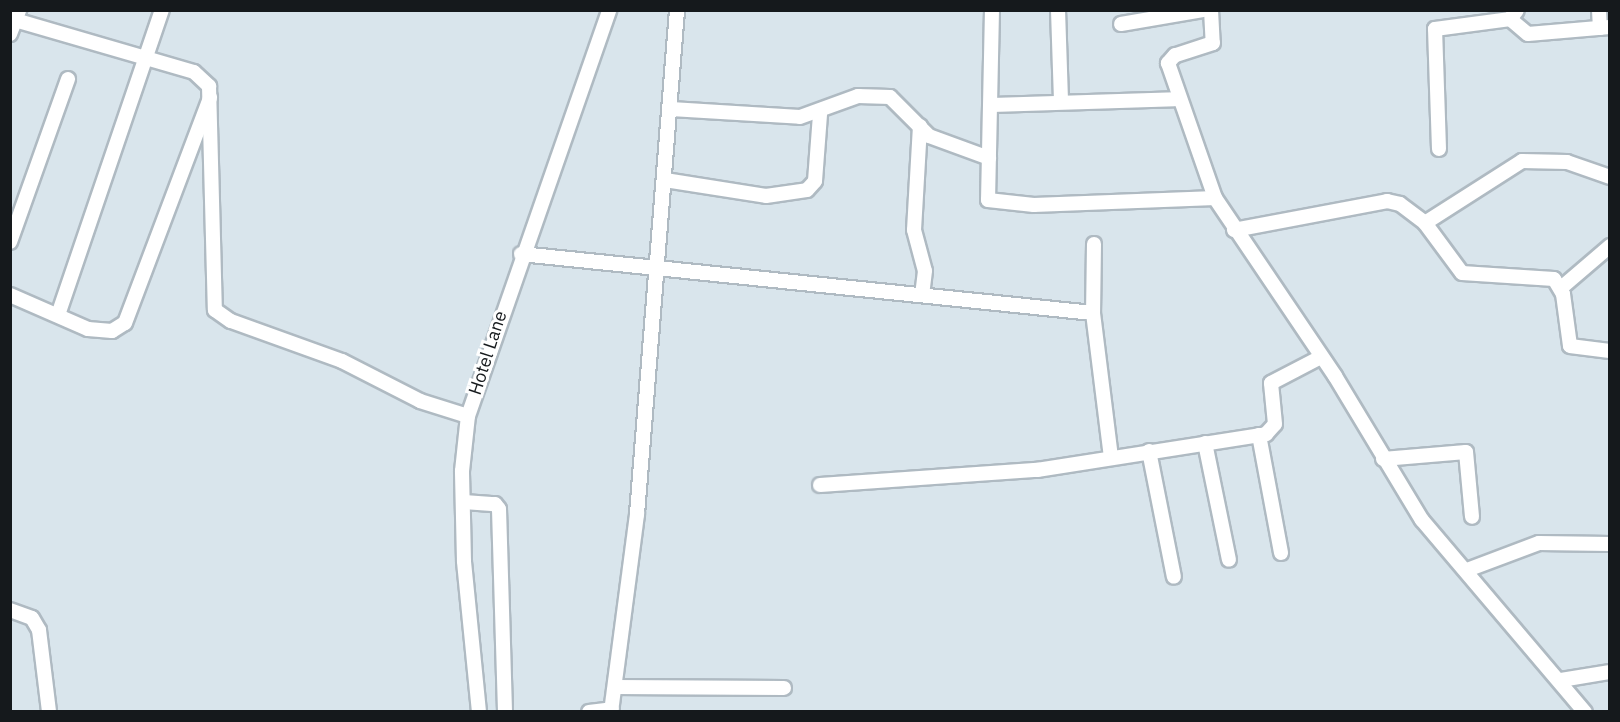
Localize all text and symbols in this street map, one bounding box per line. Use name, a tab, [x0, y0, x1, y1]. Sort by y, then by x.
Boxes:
street label: Hotel Lane	[464, 308, 512, 398]

